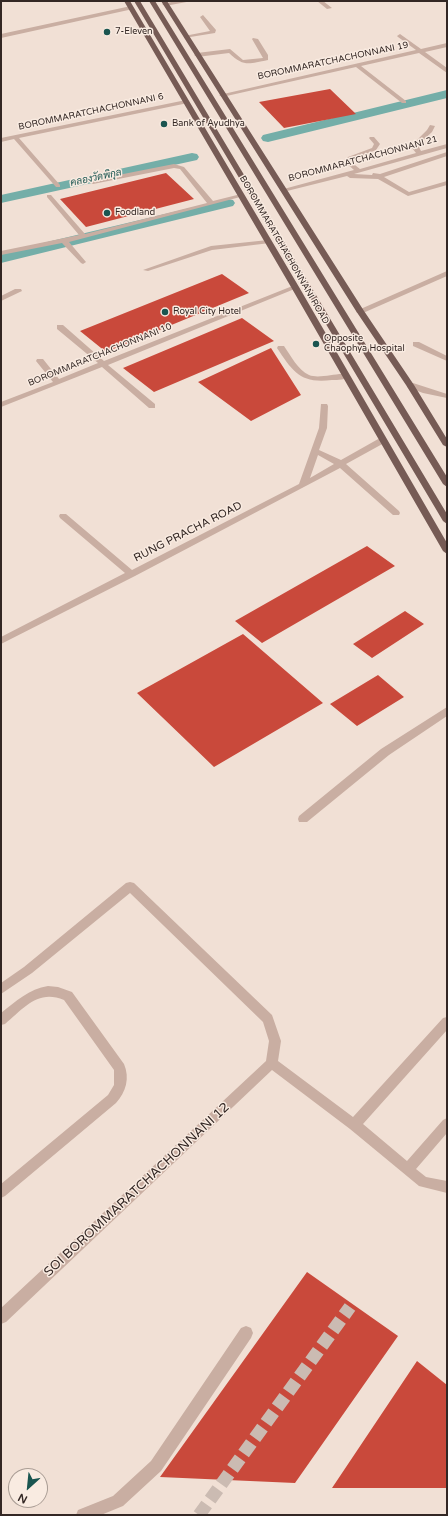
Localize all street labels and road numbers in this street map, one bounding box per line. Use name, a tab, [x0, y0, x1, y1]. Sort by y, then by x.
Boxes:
street label: BOROMMARATCHACHONNANI 19	[257, 40, 409, 82]
street label: BOROMMARATCHACHONNANI 6	[17, 91, 165, 133]
street label: BOROMMARATCHACHONNANI 21	[287, 134, 439, 184]
street label: BOROMMARATCHACHONNANI ROAD	[237, 174, 331, 326]
street label: BOROMMARATCHACHONNANI 10	[27, 321, 173, 389]
street label: RUNG PRACHA ROAD	[132, 499, 244, 565]
street label: SOI BOROMMARATCHACHONNANI 12	[41, 1100, 233, 1280]

